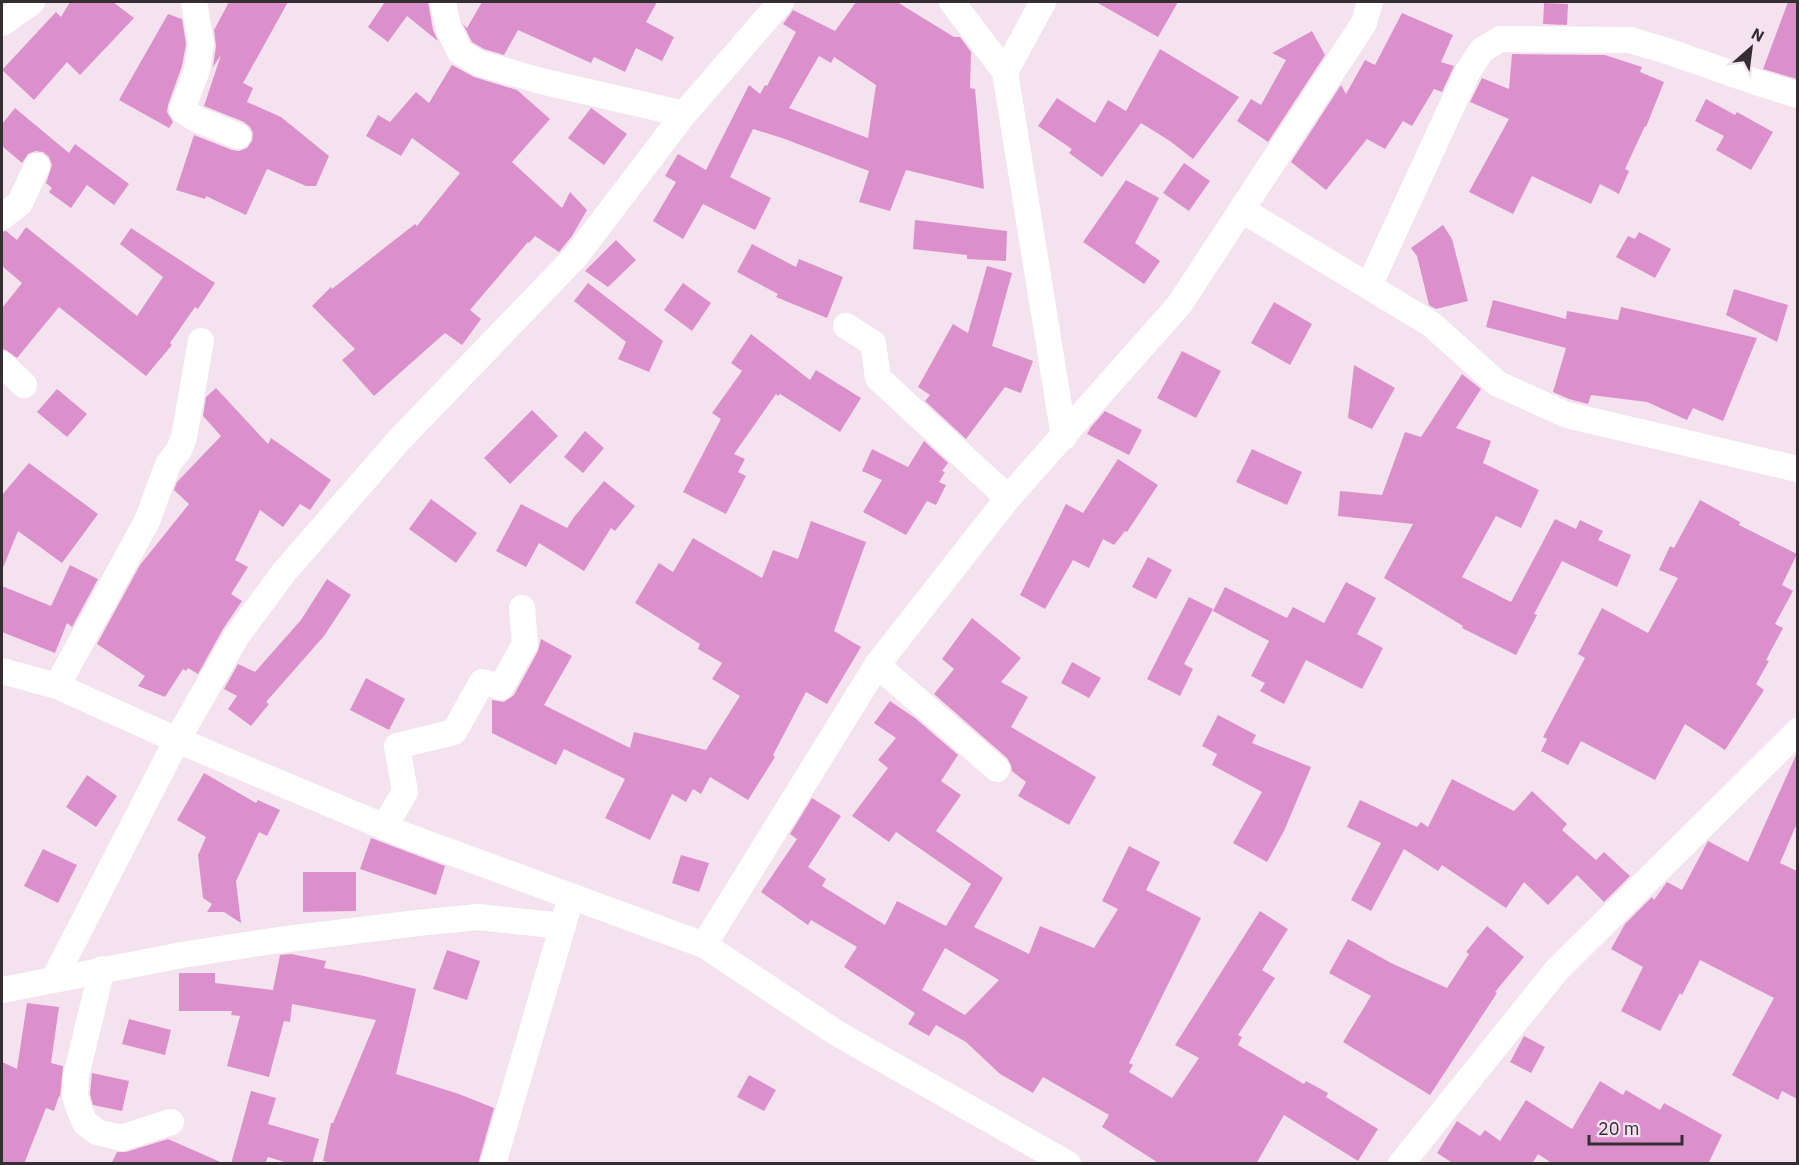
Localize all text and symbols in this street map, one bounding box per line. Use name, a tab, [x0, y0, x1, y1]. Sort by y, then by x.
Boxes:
north arrow	[1721, 18, 1781, 78]
text: N	[1748, 23, 1768, 46]
scale bar	[1589, 1108, 1682, 1146]
text: 20 m	[1598, 1117, 1640, 1140]

